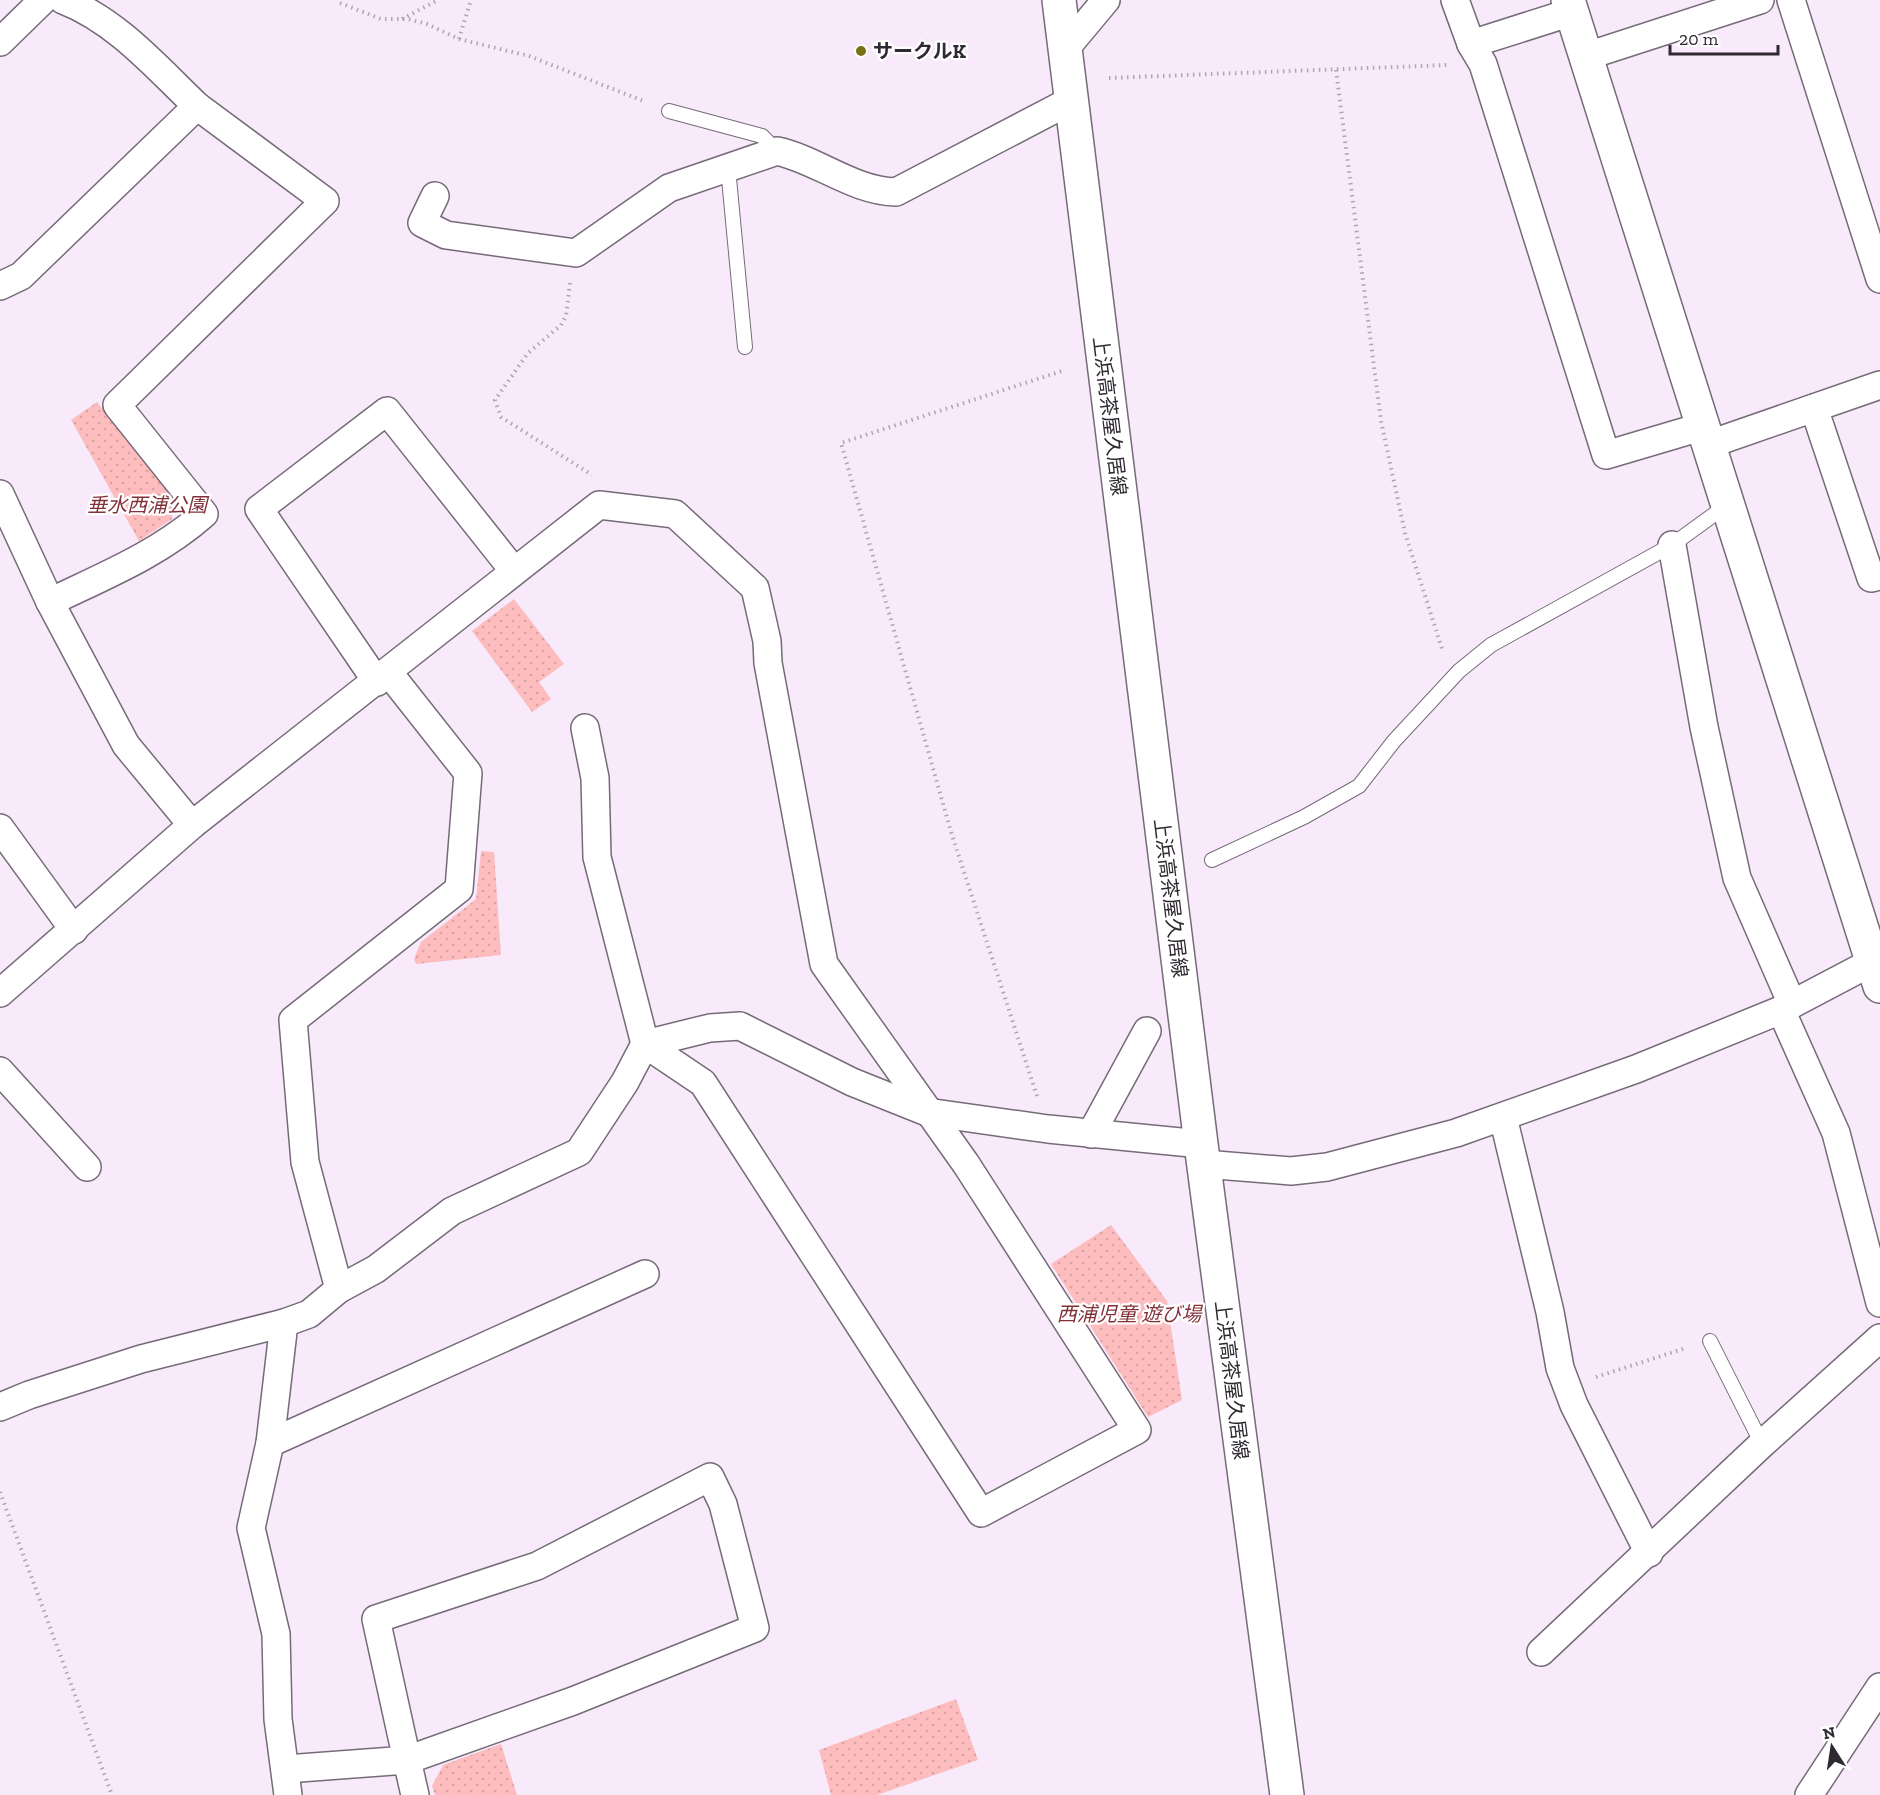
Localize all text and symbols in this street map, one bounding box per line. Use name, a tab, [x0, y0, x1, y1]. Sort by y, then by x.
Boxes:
scale bar	[1670, 18, 1778, 56]
text: 20 m	[1679, 28, 1719, 50]
place label: サークルK	[873, 39, 966, 63]
marker: サークルK	[854, 44, 868, 58]
street label: 上浜高茶屋久居線	[1088, 335, 1132, 497]
park label: 垂水西浦公園	[87, 493, 210, 517]
street label: 上浜高茶屋久居線	[1149, 817, 1193, 979]
street label: 上浜高茶屋久居線	[1210, 1299, 1254, 1461]
park label: 西浦児童 遊び場	[1057, 1302, 1203, 1326]
north arrow	[1802, 1717, 1862, 1777]
text: N	[1821, 1722, 1837, 1743]

